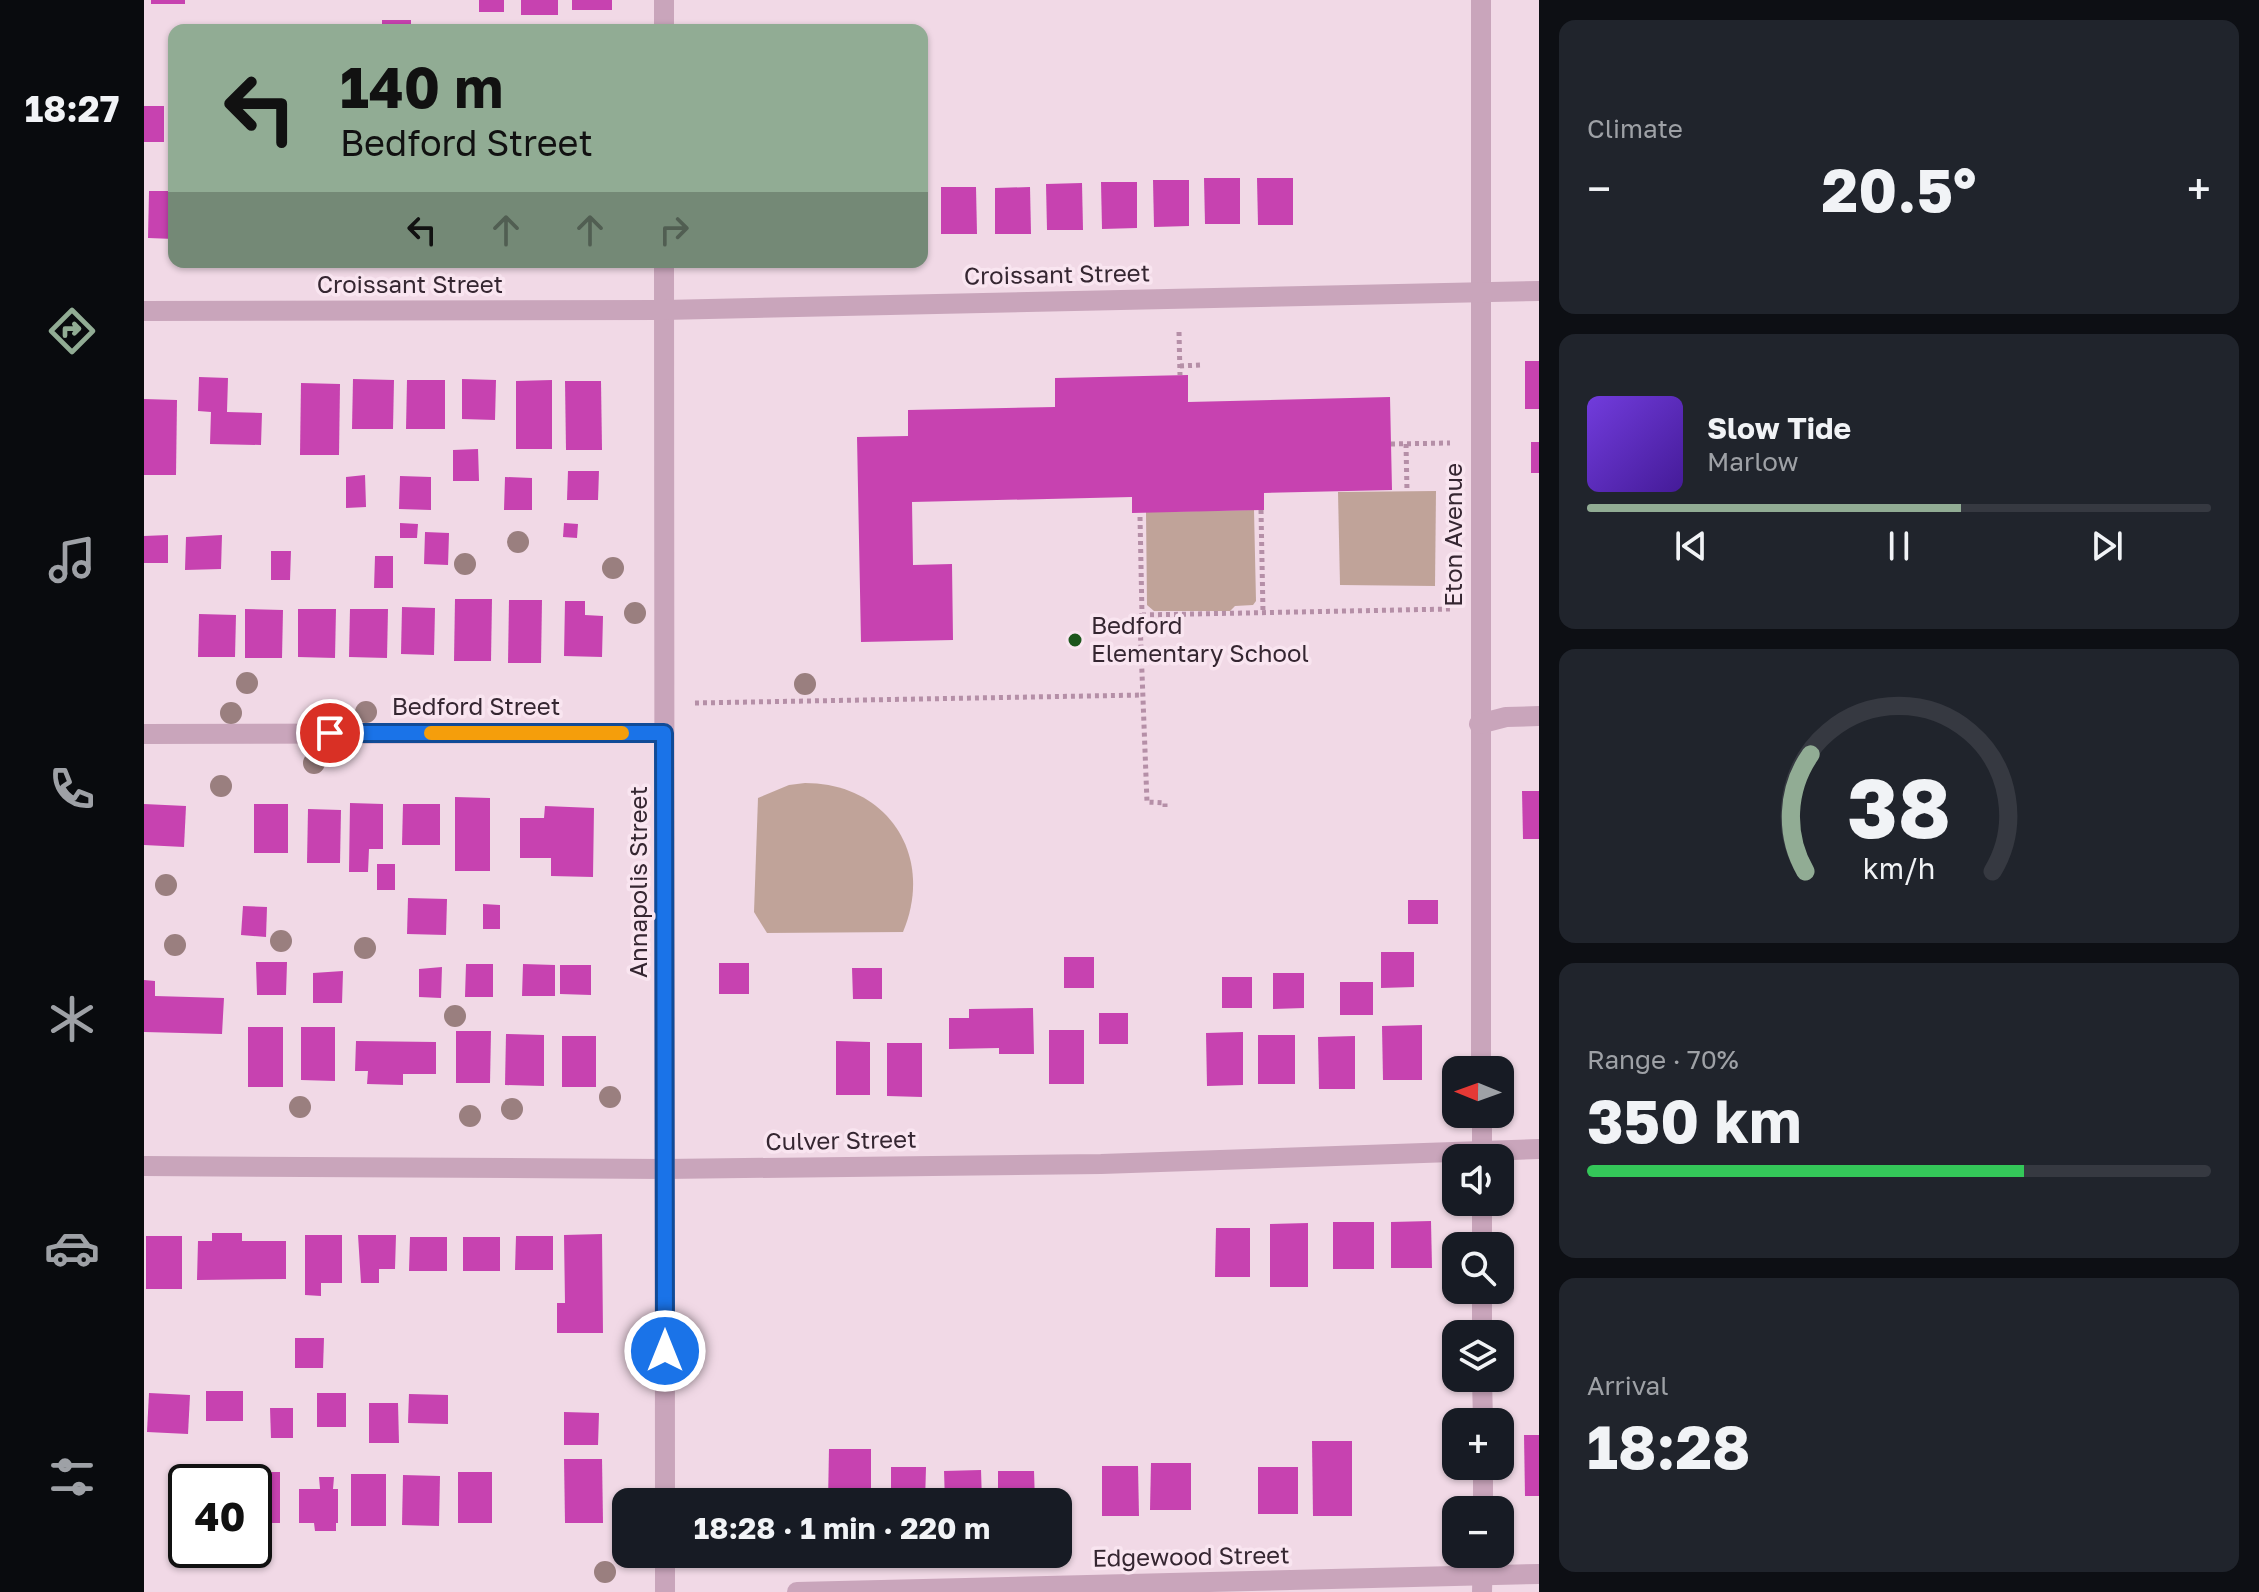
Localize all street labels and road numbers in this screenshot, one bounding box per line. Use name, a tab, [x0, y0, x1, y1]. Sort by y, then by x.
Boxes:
street label: Croissant Street	[964, 257, 1150, 290]
street label: Croissant Street	[317, 269, 503, 298]
street label: Eton Avenue	[1438, 463, 1467, 607]
street label: Bedford Street	[392, 691, 560, 720]
street label: Annapolis Street	[623, 786, 652, 978]
street label: Culver Street	[765, 1124, 917, 1155]
street label: Edgewood Street	[1092, 1539, 1290, 1572]

